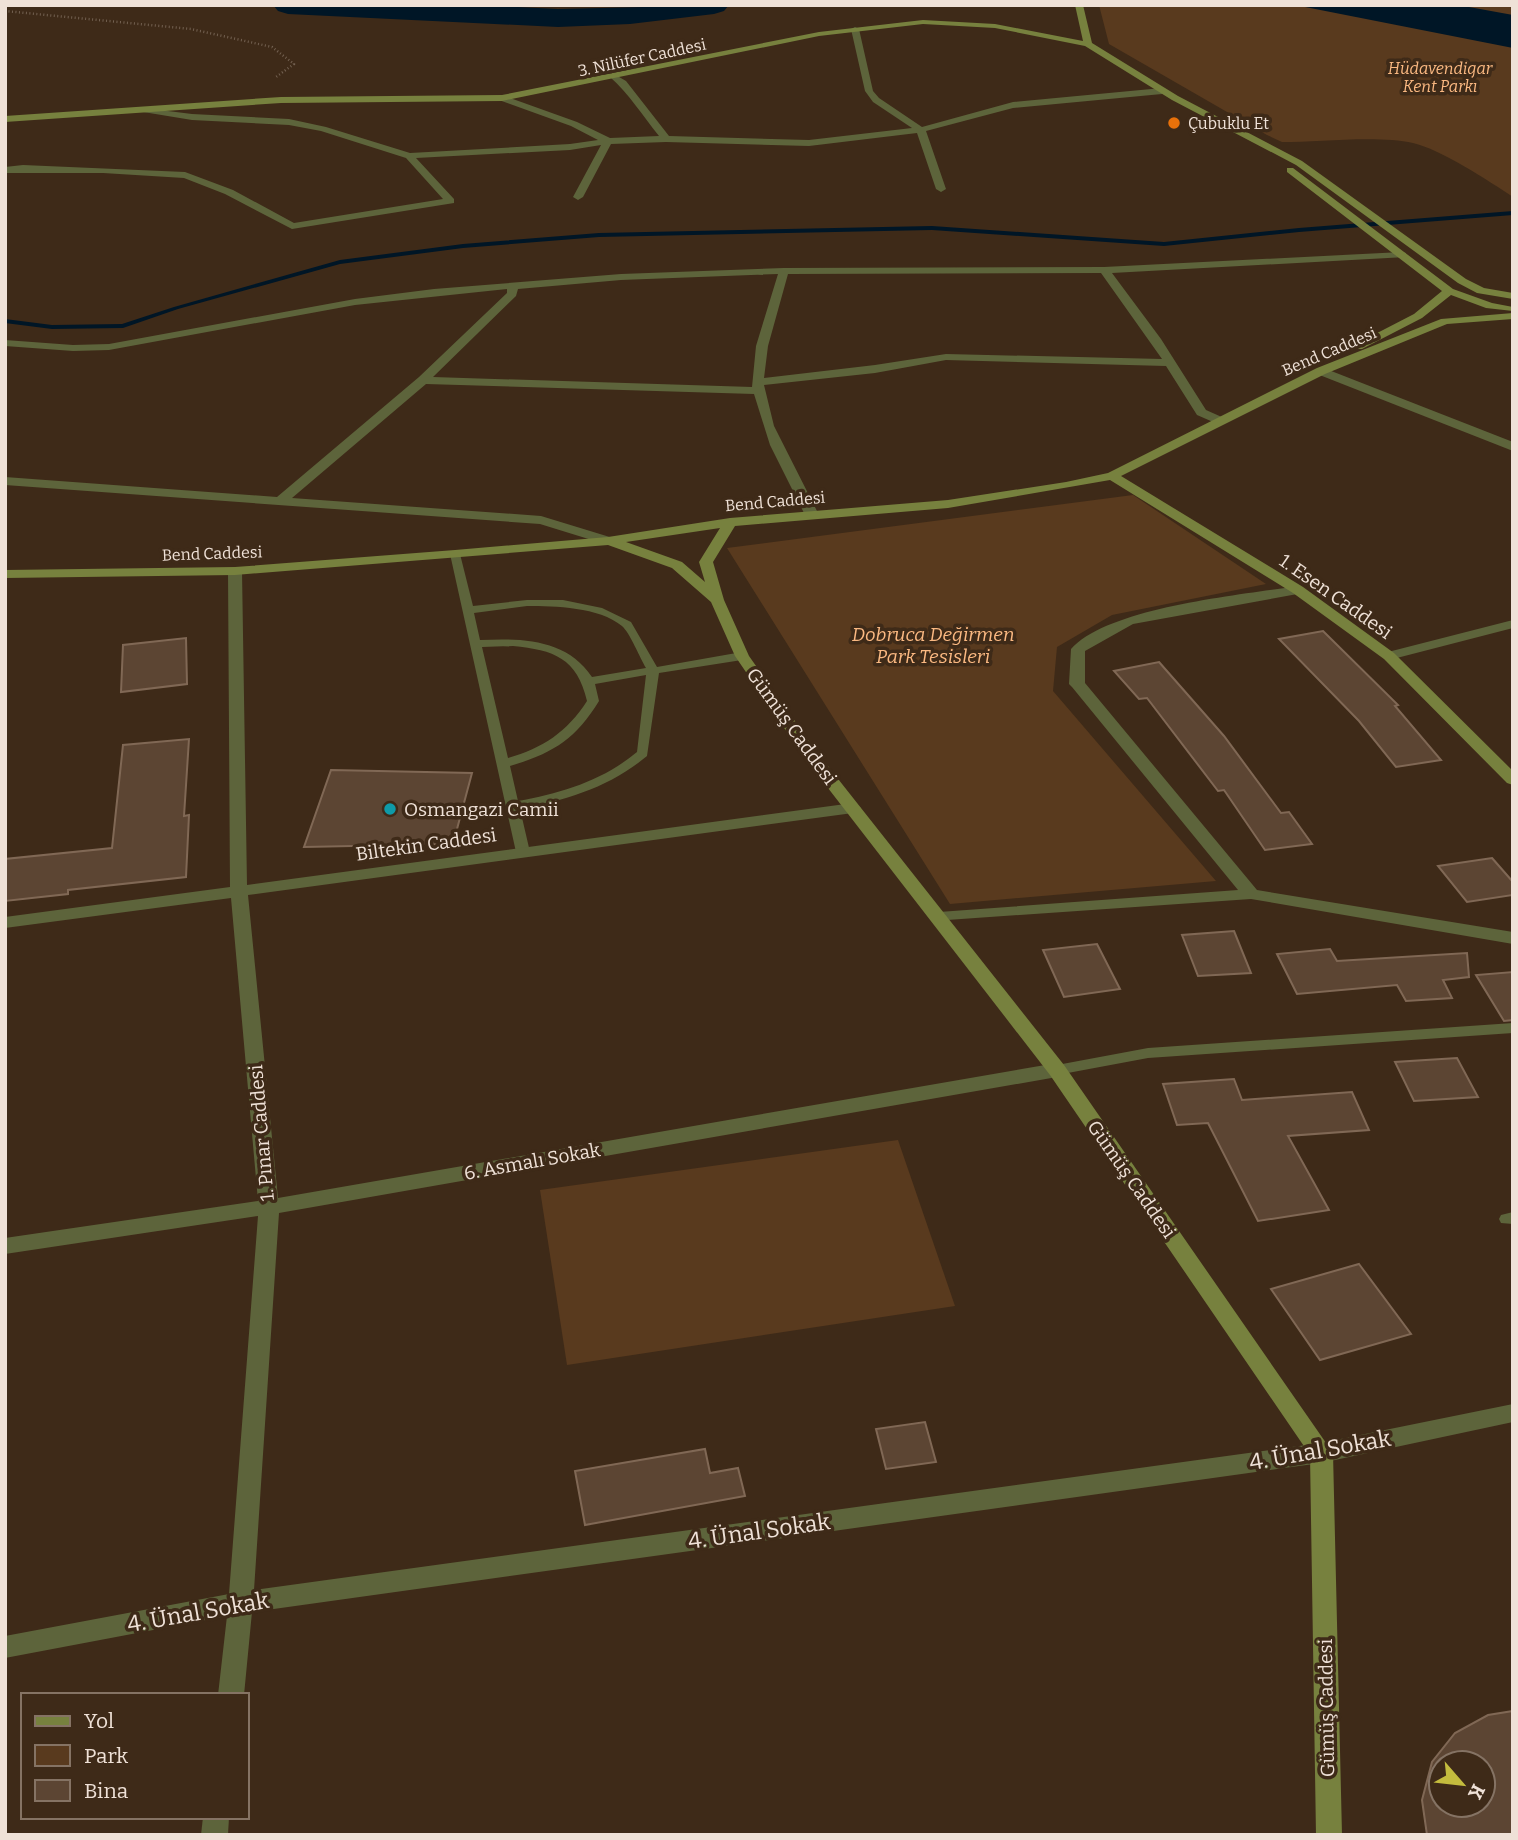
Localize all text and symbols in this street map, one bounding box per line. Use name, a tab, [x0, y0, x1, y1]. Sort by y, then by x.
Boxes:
street label: 3. Nilüfer Caddesi	[576, 35, 708, 80]
park label: Hüdavendigar Kent Parkı	[1388, 59, 1494, 96]
place label: Çubuklu Et	[1188, 114, 1269, 133]
marker: Çubuklu Et	[1166, 115, 1182, 131]
street label: Bend Caddesi	[1279, 323, 1379, 380]
street label: Bend Caddesi	[724, 488, 826, 515]
street label: Bend Caddesi	[161, 542, 263, 565]
street label: 1. Esen Caddesi	[1275, 549, 1397, 644]
park label: Dobruca Değirmen Park Tesisleri	[852, 623, 1014, 668]
street label: Gümüş Caddesi	[742, 664, 842, 789]
place label: Osmangazi Camii	[404, 798, 559, 821]
marker: Osmangazi Camii	[382, 801, 398, 817]
street label: Biltekin Caddesi	[354, 823, 498, 866]
street label: 1. Pınar Caddesi	[244, 1063, 279, 1202]
street label: Gümüş Caddesi	[1082, 1116, 1181, 1243]
street label: 6. Asmalı Sokak	[462, 1138, 602, 1185]
street label: 4. Ünal Sokak	[1247, 1424, 1393, 1476]
street label: 4. Ünal Sokak	[686, 1507, 832, 1555]
street label: 4. Ünal Sokak	[125, 1586, 271, 1638]
street label: Gümüş Caddesi	[1314, 1638, 1339, 1777]
legend	[21, 1693, 248, 1819]
text: Yol	[84, 1708, 114, 1734]
text: Park	[84, 1743, 128, 1769]
north arrow	[1427, 1749, 1497, 1819]
text: Bina	[84, 1778, 129, 1804]
text: K	[1463, 1780, 1490, 1803]

